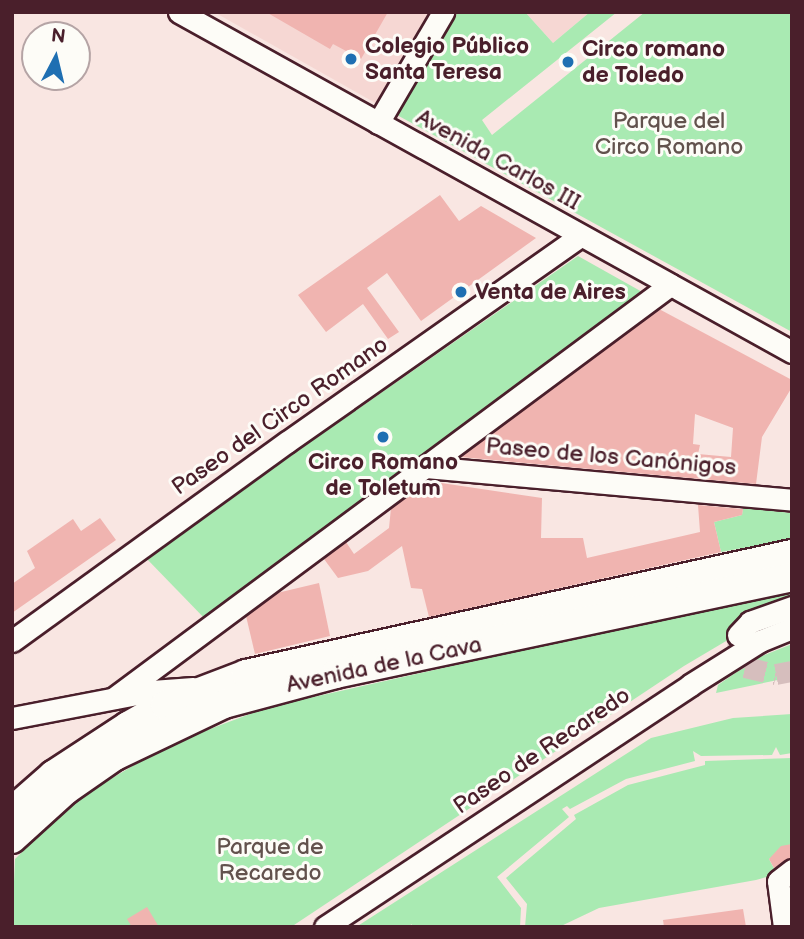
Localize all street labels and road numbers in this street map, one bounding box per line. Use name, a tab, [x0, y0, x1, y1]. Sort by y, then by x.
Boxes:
street label: Avenida Carlos III	[411, 103, 585, 217]
street label: Paseo del Circo Romano	[167, 331, 393, 501]
street label: Paseo de los Canónigos	[485, 432, 737, 482]
street label: Avenida de la Cava	[284, 631, 484, 699]
street label: Paseo de Recaredo	[449, 682, 635, 820]

